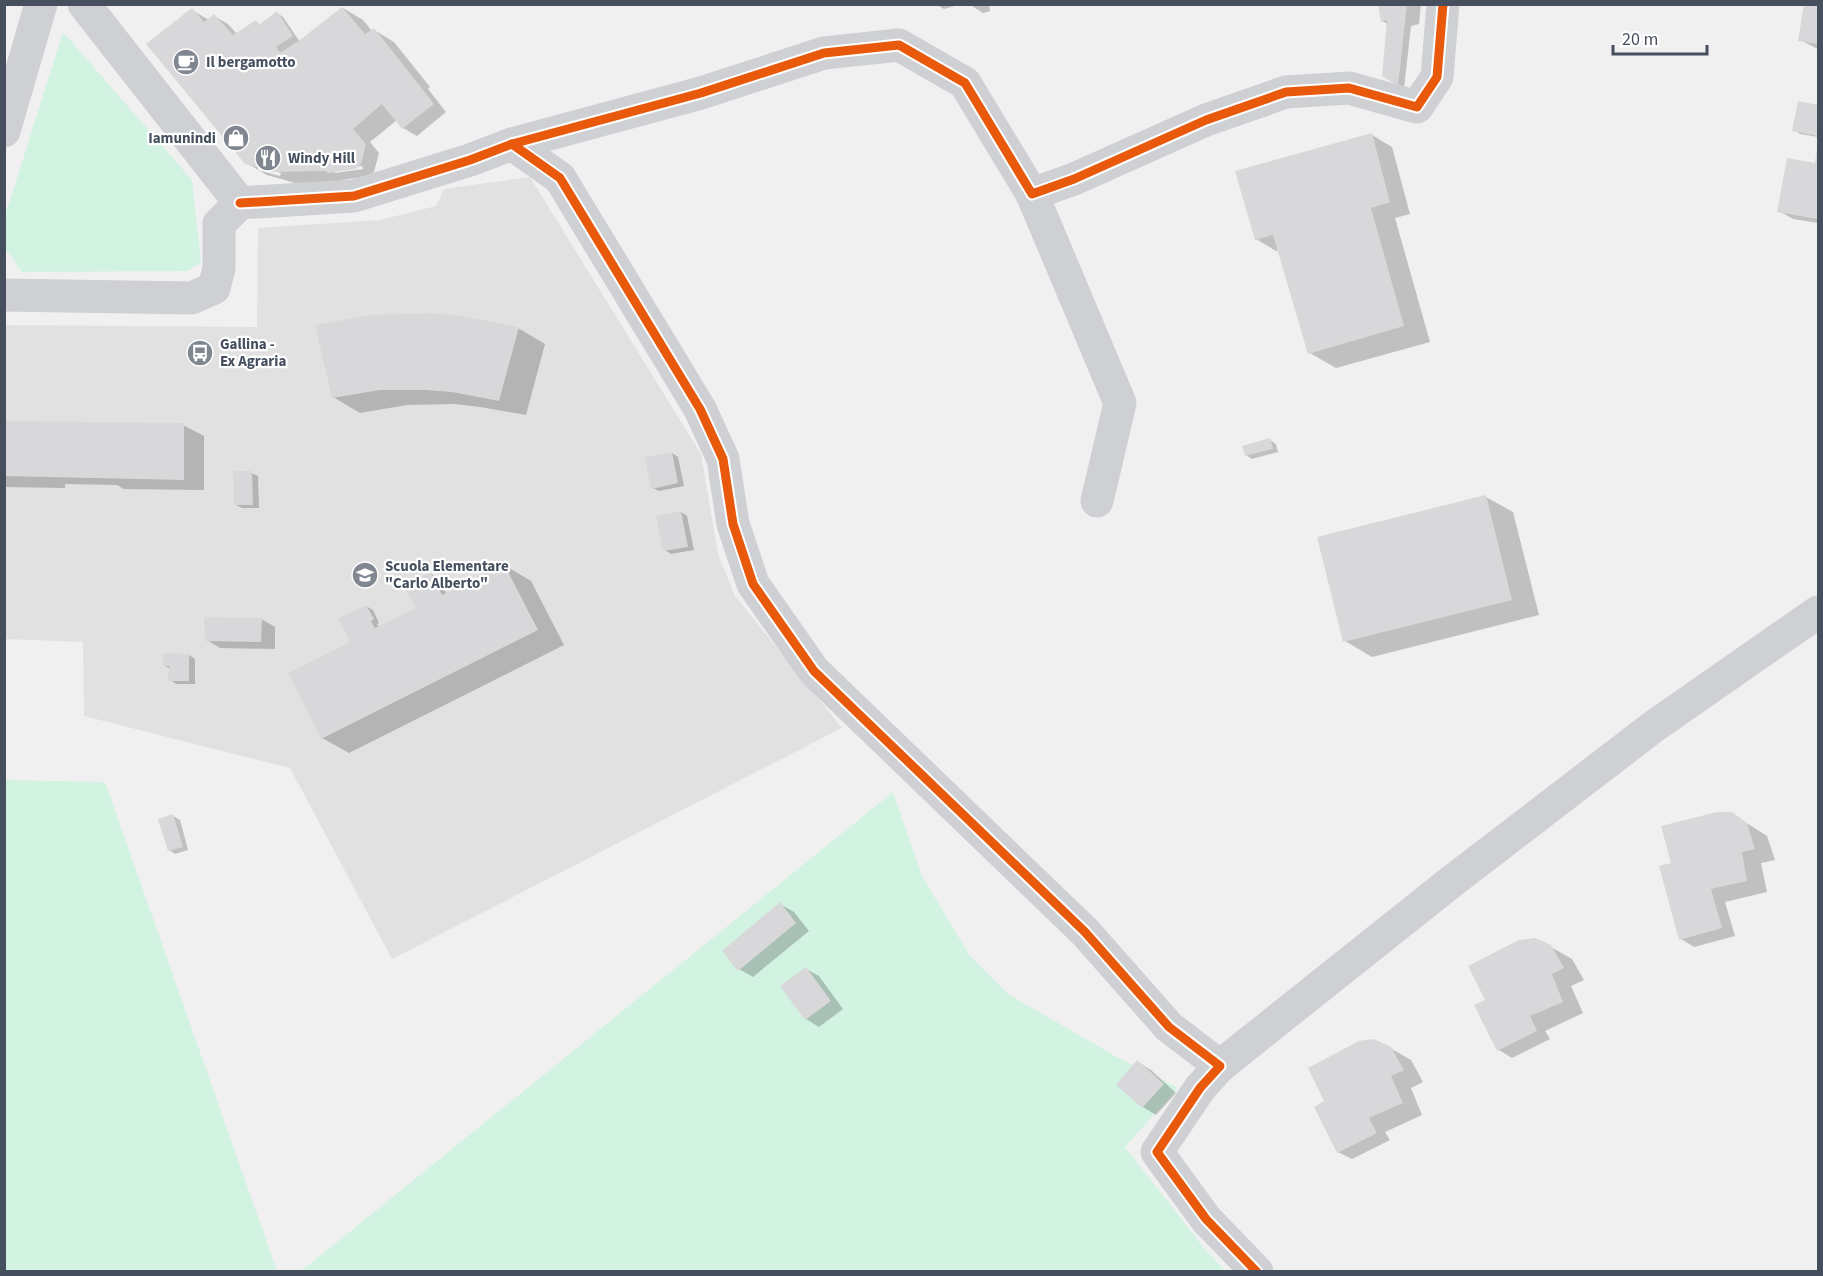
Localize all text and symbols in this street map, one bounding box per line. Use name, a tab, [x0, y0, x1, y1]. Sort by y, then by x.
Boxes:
scale bar	[1613, 18, 1708, 56]
text: 20 m	[1622, 27, 1658, 52]
cafe icon: Il bergamotto	[171, 47, 201, 77]
place label: Il bergamotto	[206, 52, 296, 73]
shop icon: Iamunindi	[221, 123, 251, 153]
place label: Iamunindi	[148, 128, 216, 149]
restaurant icon: Windy Hill	[253, 143, 283, 173]
place label: Windy Hill	[288, 148, 356, 169]
place label: Gallina - Ex Agraria	[220, 334, 286, 372]
bus stop icon: Gallina - Ex Agraria	[185, 338, 215, 368]
place label: Scuola Elementare "Carlo Alberto"	[385, 556, 509, 594]
school or university icon: Scuola Elementare "Carlo Alberto"	[350, 560, 380, 590]

